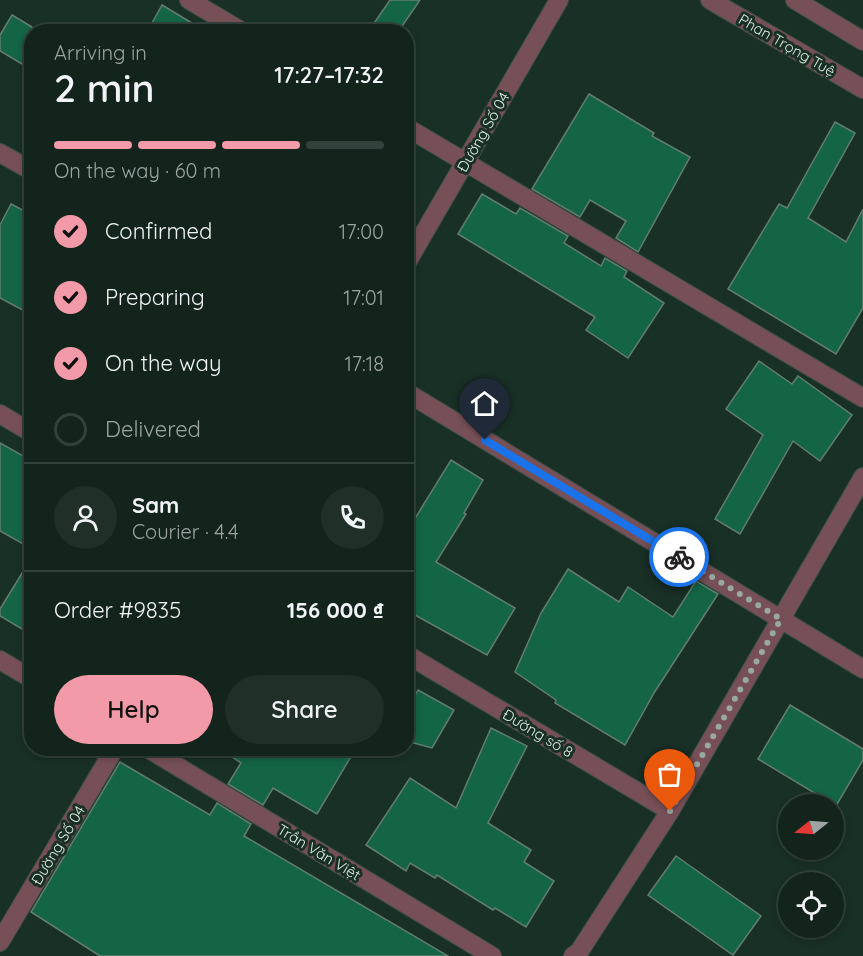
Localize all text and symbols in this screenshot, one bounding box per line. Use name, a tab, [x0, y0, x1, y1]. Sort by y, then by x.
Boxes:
street label: Phan Trọng Tuệ	[735, 10, 839, 80]
text: Arriving in	[54, 40, 147, 65]
text: 17:27–17:32	[274, 61, 384, 89]
text: 2 min	[54, 63, 155, 112]
street label: Đường Số 04	[453, 89, 514, 175]
text: On the way · 60 m	[54, 158, 221, 183]
icon: check	[54, 215, 87, 248]
text: Confirmed	[105, 217, 212, 245]
text: 17:00	[339, 219, 384, 244]
icon: check	[54, 281, 87, 314]
text: Preparing	[105, 283, 205, 311]
text: 17:01	[343, 285, 384, 310]
icon: check	[54, 347, 87, 380]
text: On the way	[105, 349, 221, 377]
text: 17:18	[344, 351, 384, 376]
pin	[459, 378, 510, 440]
icon: home	[468, 387, 501, 420]
text: Delivered	[105, 415, 201, 443]
button: person	[54, 486, 117, 549]
button: phone	[321, 486, 384, 549]
text: Sam	[132, 491, 179, 519]
text: Courier · 4.4	[132, 519, 238, 544]
courier	[649, 527, 709, 587]
icon: bike	[663, 541, 696, 574]
text: Order #9835	[54, 596, 181, 624]
text: 156 000 ₫	[287, 596, 384, 624]
button: Help	[54, 675, 213, 744]
button: Share	[225, 675, 384, 744]
street label: Đường số 8	[499, 705, 577, 761]
pin	[644, 749, 695, 811]
icon: bag	[653, 758, 686, 791]
north arrow	[778, 794, 844, 860]
map controls	[778, 794, 844, 938]
street label: Đường Số 04	[27, 802, 89, 888]
street label: Trần Văn Việt	[274, 820, 364, 884]
button: locate	[778, 872, 844, 938]

